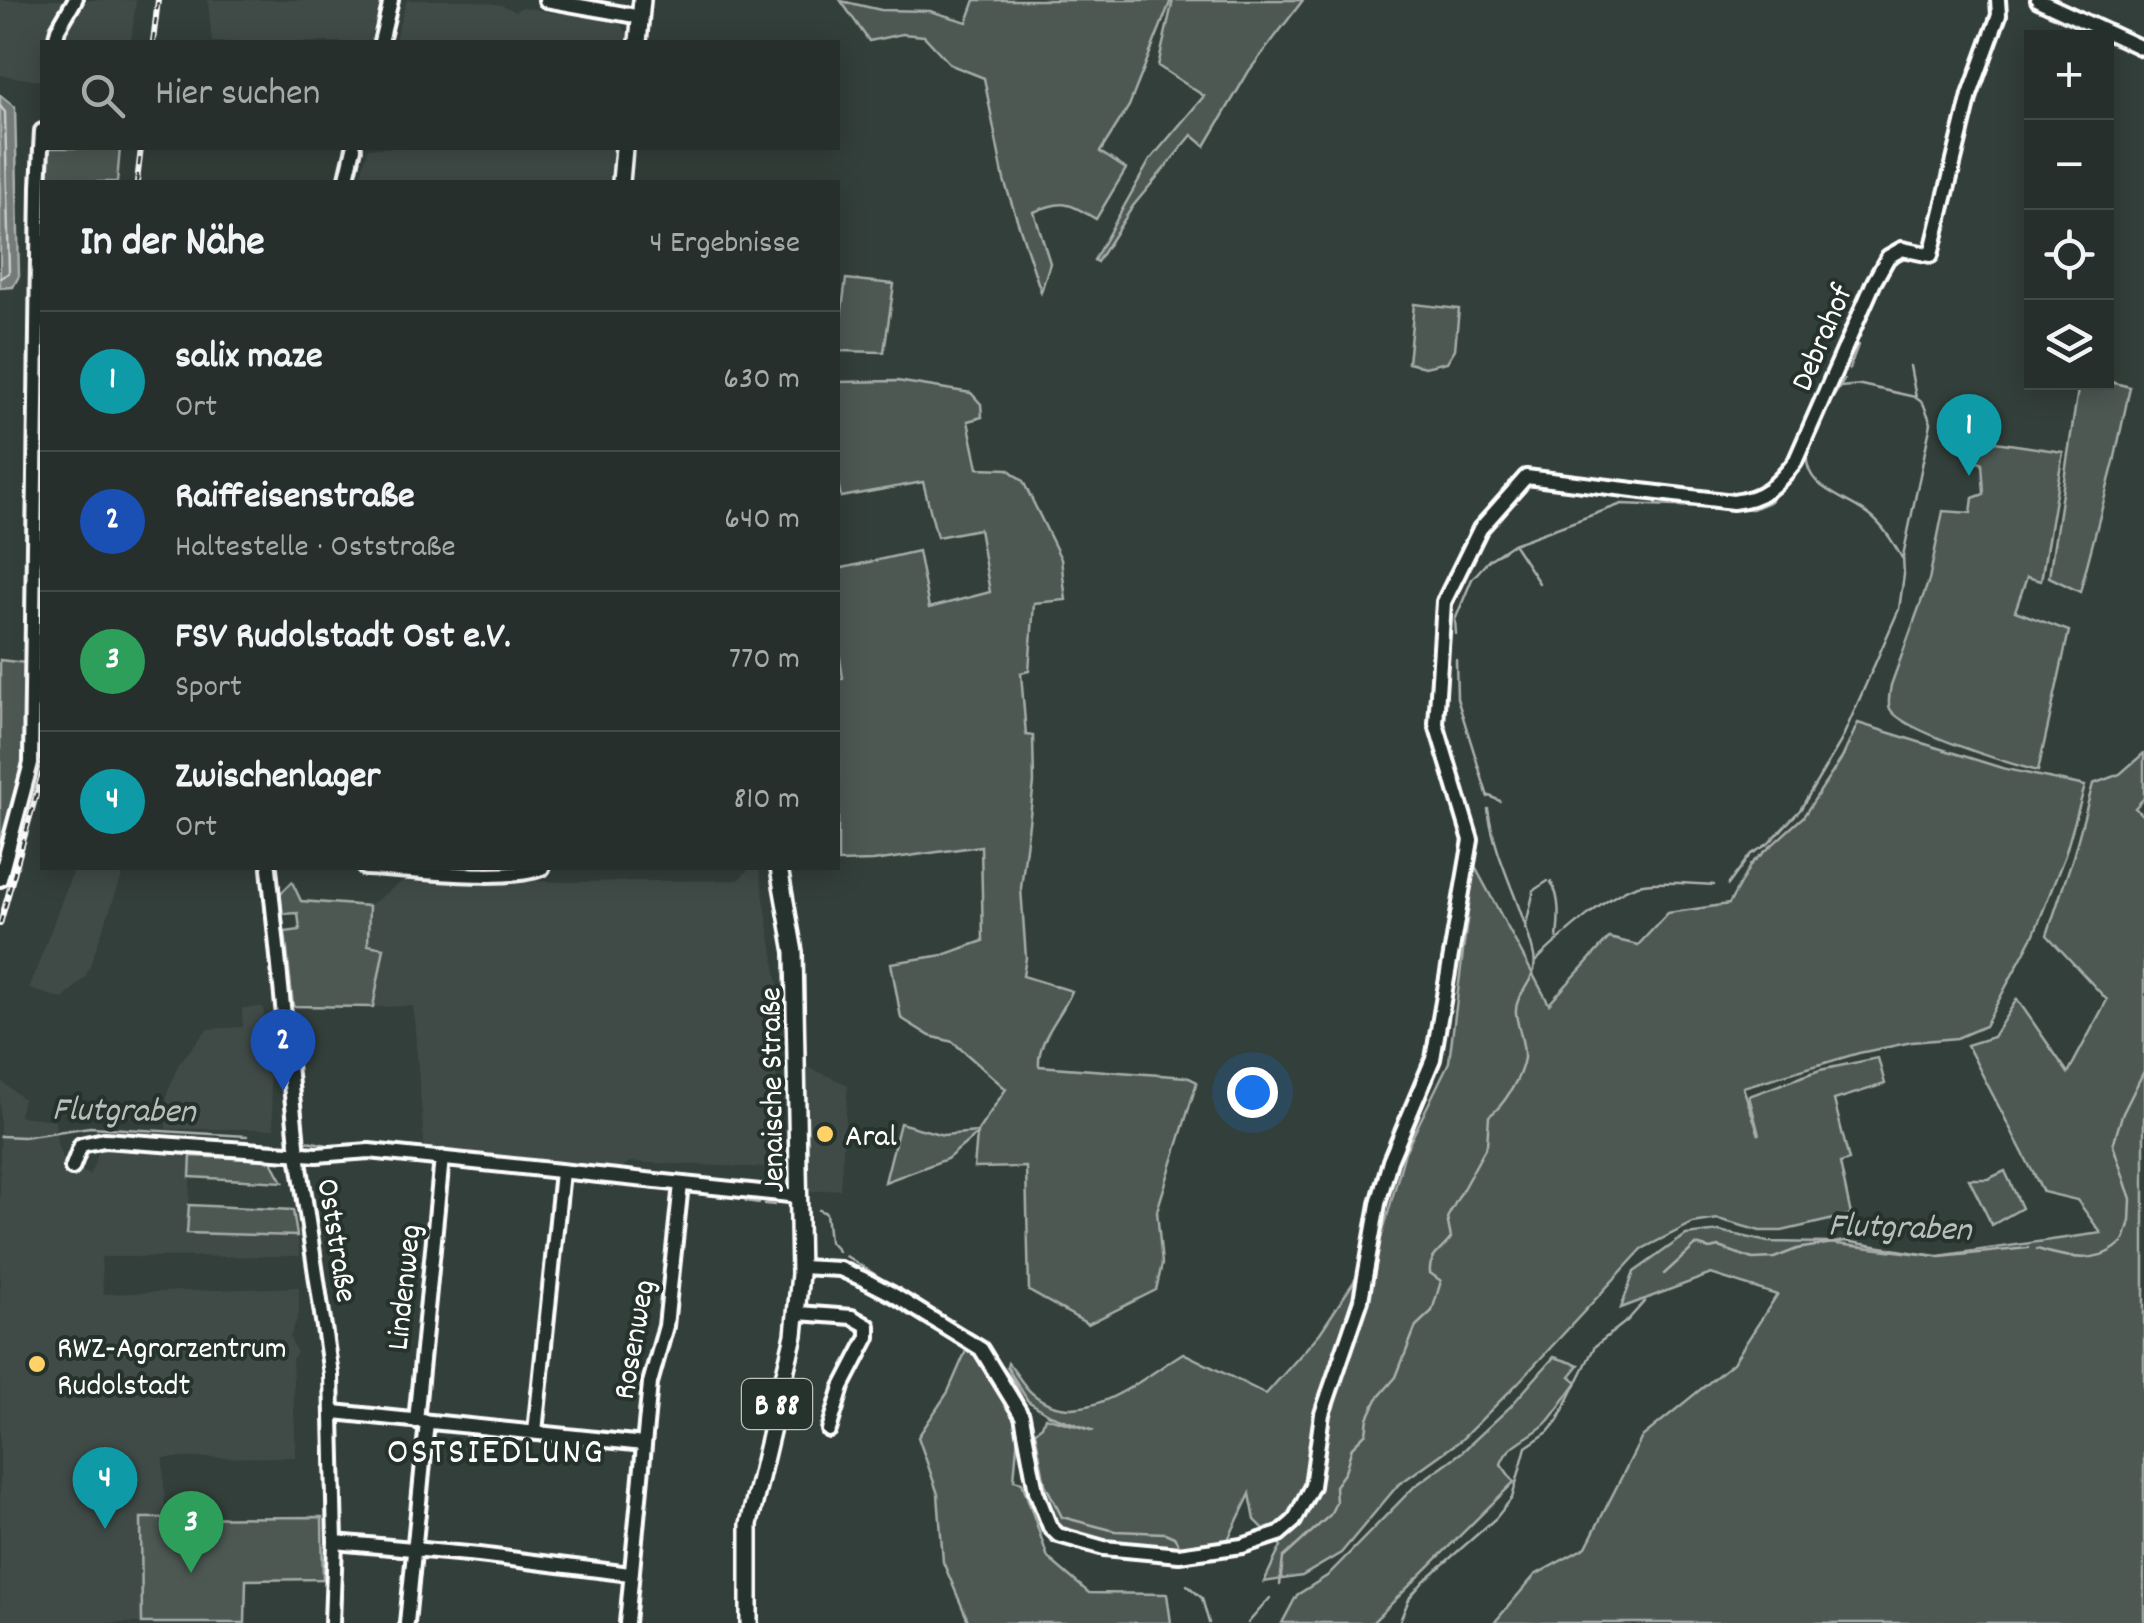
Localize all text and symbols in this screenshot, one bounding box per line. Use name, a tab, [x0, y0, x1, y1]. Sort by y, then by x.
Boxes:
map controls	[2024, 30, 2114, 390]
button: +	[2024, 30, 2114, 120]
search box	[40, 40, 840, 150]
icon: search	[75, 68, 130, 123]
text: Hier suchen	[155, 68, 320, 123]
button: −	[2024, 120, 2114, 210]
button: locate	[2024, 210, 2114, 300]
text: In der Nähe	[80, 215, 265, 275]
text: 4 Ergebnisse	[649, 222, 800, 268]
street label: Debrahof	[1782, 278, 1868, 399]
button: layers	[2024, 300, 2114, 390]
text: salix maze	[175, 331, 323, 386]
text: 1	[109, 358, 116, 404]
text: 630 m	[723, 358, 800, 404]
text: Ort	[175, 386, 217, 432]
pin: 1	[1936, 394, 2002, 476]
text: Raiffeisenstraße	[175, 471, 415, 526]
text: 2	[106, 498, 119, 544]
text: 640 m	[724, 498, 800, 544]
text: Haltestelle · Oststraße	[175, 526, 456, 572]
text: FSV Rudolstadt Ost e.V.	[175, 611, 511, 666]
text: 3	[105, 638, 120, 684]
text: 770 m	[729, 638, 800, 684]
text: Sport	[175, 666, 242, 712]
text: Zwischenlager	[175, 751, 380, 806]
text: 4	[106, 778, 119, 824]
text: 810 m	[733, 778, 800, 824]
text: Ort	[175, 806, 217, 852]
street label: Jenaische Straße	[750, 987, 800, 1193]
pin: 2	[250, 1008, 316, 1091]
your location	[1227, 1067, 1278, 1118]
water label: Flutgraben	[52, 1087, 198, 1139]
place label: Aral	[845, 1116, 897, 1162]
marker: Aral	[814, 1123, 836, 1145]
street label: Oststraße	[302, 1175, 367, 1306]
water label: Flutgraben	[1827, 1203, 1974, 1258]
street label: Lindenweg	[377, 1222, 436, 1353]
street label: Rosenweg	[604, 1276, 670, 1403]
place label: RWZ-Agrarzentrum Rudolstadt	[57, 1328, 287, 1411]
marker: RWZ-Agrarzentrum Rudolstadt	[26, 1353, 48, 1375]
road number: B 88	[742, 1379, 812, 1429]
district label: OSTSIEDLUNG	[387, 1427, 605, 1482]
pin: 4	[72, 1446, 138, 1529]
pin: 3	[158, 1490, 224, 1573]

